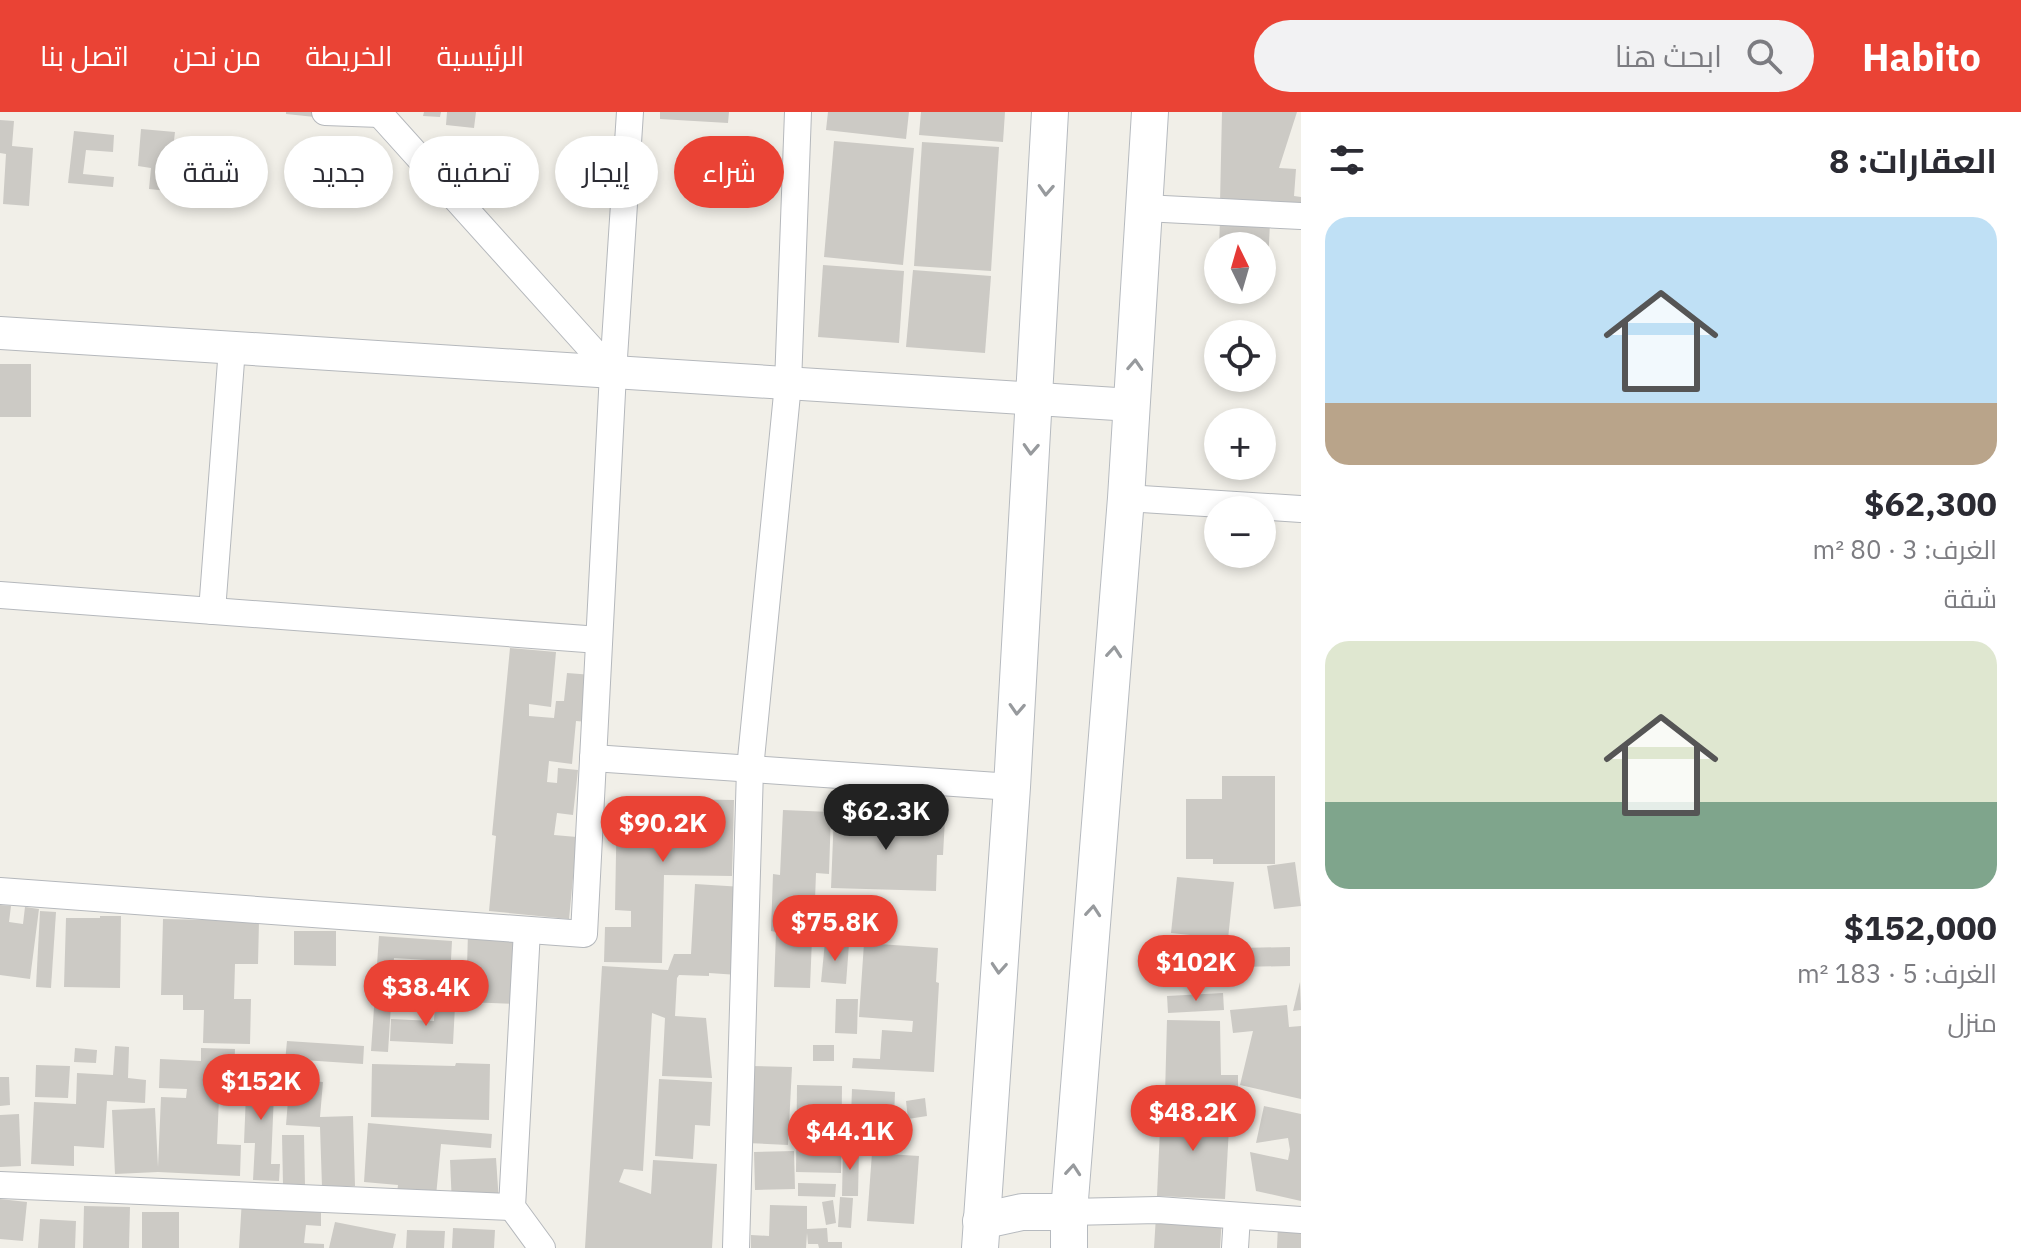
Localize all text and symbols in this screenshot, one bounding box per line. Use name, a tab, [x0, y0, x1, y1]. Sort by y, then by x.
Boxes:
search box	[1254, 20, 1814, 92]
text: Habito	[1862, 32, 1981, 81]
icon: search	[1742, 34, 1786, 78]
text: ابحث هنا	[1615, 36, 1722, 75]
text: اتصل بنا	[40, 37, 129, 74]
text: من نحن	[173, 37, 261, 74]
text: الخريطة	[305, 37, 393, 74]
text: الرئيسية	[437, 37, 524, 74]
chip: شقة	[155, 136, 268, 208]
chip: جديد	[284, 136, 393, 208]
chip: تصفية	[409, 136, 539, 208]
chip: إيجار	[555, 136, 658, 208]
chip: شراء	[674, 136, 784, 208]
icon: filters	[1325, 138, 1369, 182]
text: العقارات: 8	[1829, 138, 1997, 182]
one-way arrow	[1038, 184, 1055, 197]
north arrow	[1204, 232, 1276, 304]
map controls	[1204, 232, 1276, 568]
icon: home	[1589, 269, 1733, 413]
button: locate	[1204, 320, 1276, 392]
one-way arrow	[1126, 358, 1143, 371]
button: +	[1204, 408, 1276, 480]
one-way arrow	[1023, 443, 1040, 456]
text: $62,300	[1864, 481, 1997, 525]
button: −	[1204, 496, 1276, 568]
text: الغرف: 3 · 80 m²	[1813, 532, 1997, 566]
text: شقة	[1944, 581, 1997, 615]
one-way arrow	[1105, 645, 1122, 658]
icon: home	[1589, 693, 1733, 837]
one-way arrow	[1009, 703, 1026, 716]
pin: $62.3K	[821, 784, 951, 852]
text: $62.3K	[842, 793, 930, 827]
pin: $90.2K	[598, 796, 728, 864]
text: $90.2K	[619, 805, 707, 839]
pin: $75.8K	[770, 895, 900, 963]
text: $75.8K	[791, 904, 879, 938]
one-way arrow	[1085, 904, 1102, 917]
text: $152,000	[1844, 905, 1997, 949]
pin: $102K	[1140, 935, 1252, 1003]
text: $102K	[1156, 944, 1236, 978]
text: الغرف: 5 · 183 m²	[1797, 956, 1997, 990]
pin: $38.4K	[361, 960, 491, 1028]
one-way arrow	[991, 962, 1008, 975]
text: $38.4K	[382, 969, 470, 1003]
text: منزل	[1948, 1005, 1997, 1039]
pin: $152K	[205, 1054, 317, 1122]
text: $152K	[221, 1063, 301, 1097]
pin: $48.2K	[1128, 1085, 1258, 1153]
text: $48.2K	[1149, 1094, 1237, 1128]
pin: $44.1K	[785, 1104, 915, 1172]
text: $44.1K	[806, 1113, 894, 1147]
one-way arrow	[1064, 1163, 1081, 1176]

